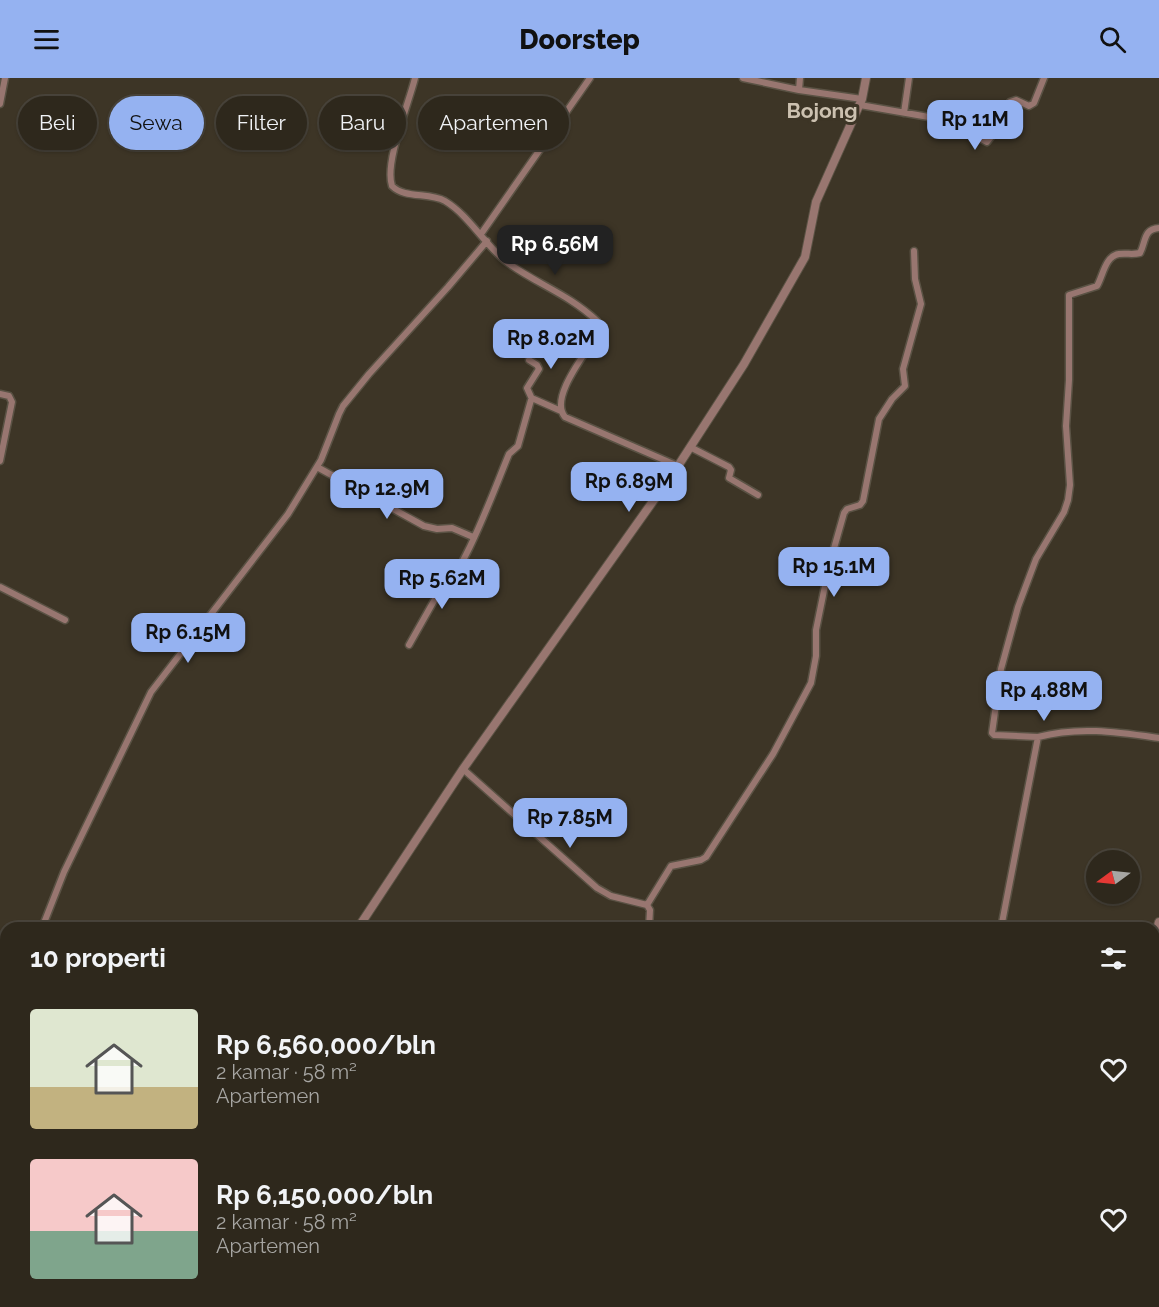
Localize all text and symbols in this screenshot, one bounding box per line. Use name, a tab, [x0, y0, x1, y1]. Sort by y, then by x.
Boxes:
icon: menu	[30, 23, 63, 56]
icon: search	[1096, 23, 1129, 56]
text: Doorstep	[519, 24, 640, 55]
chip: Beli	[18, 96, 97, 150]
chip: Sewa	[109, 96, 204, 150]
chip: Filter	[216, 96, 307, 150]
chip: Baru	[319, 96, 406, 150]
chip: Apartemen	[418, 96, 569, 150]
district label: Bojong	[786, 98, 858, 123]
pin: Rp 11M	[926, 100, 1024, 151]
text: Rp 11M	[941, 107, 1009, 131]
pin: Rp 6.56M	[493, 225, 617, 276]
text: Rp 6.56M	[511, 232, 599, 256]
pin: Rp 8.02M	[489, 319, 613, 370]
text: Rp 8.02M	[507, 326, 595, 350]
pin: Rp 6.89M	[567, 462, 691, 513]
pin: Rp 12.9M	[325, 469, 449, 520]
text: Rp 6.89M	[585, 469, 673, 493]
text: Rp 12.9M	[344, 476, 430, 500]
pin: Rp 15.1M	[772, 547, 896, 598]
text: Rp 15.1M	[792, 554, 876, 578]
pin: Rp 5.62M	[380, 559, 504, 610]
text: Rp 5.62M	[399, 566, 485, 590]
pin: Rp 6.15M	[126, 613, 250, 664]
text: Rp 6.15M	[145, 620, 231, 644]
pin: Rp 4.88M	[982, 671, 1106, 722]
text: Rp 4.88M	[1000, 678, 1088, 702]
pin: Rp 7.85M	[508, 798, 632, 849]
text: Rp 7.85M	[527, 805, 613, 829]
north arrow	[1086, 850, 1140, 904]
map controls	[1086, 850, 1140, 904]
icon: filters	[1097, 942, 1130, 975]
text: 10 properti	[30, 943, 166, 973]
text: Rp 6,560,000/bln	[216, 1030, 436, 1060]
icon: home	[78, 1033, 150, 1105]
icon: heart	[1097, 1053, 1130, 1086]
text: 2 kamar · 58 m²	[216, 1060, 357, 1084]
text: Apartemen	[216, 1084, 320, 1108]
text: Rp 6,150,000/bln	[216, 1180, 433, 1210]
icon: home	[78, 1183, 150, 1255]
icon: heart	[1097, 1203, 1130, 1236]
text: 2 kamar · 58 m²	[216, 1210, 357, 1234]
text: Apartemen	[216, 1234, 320, 1258]

